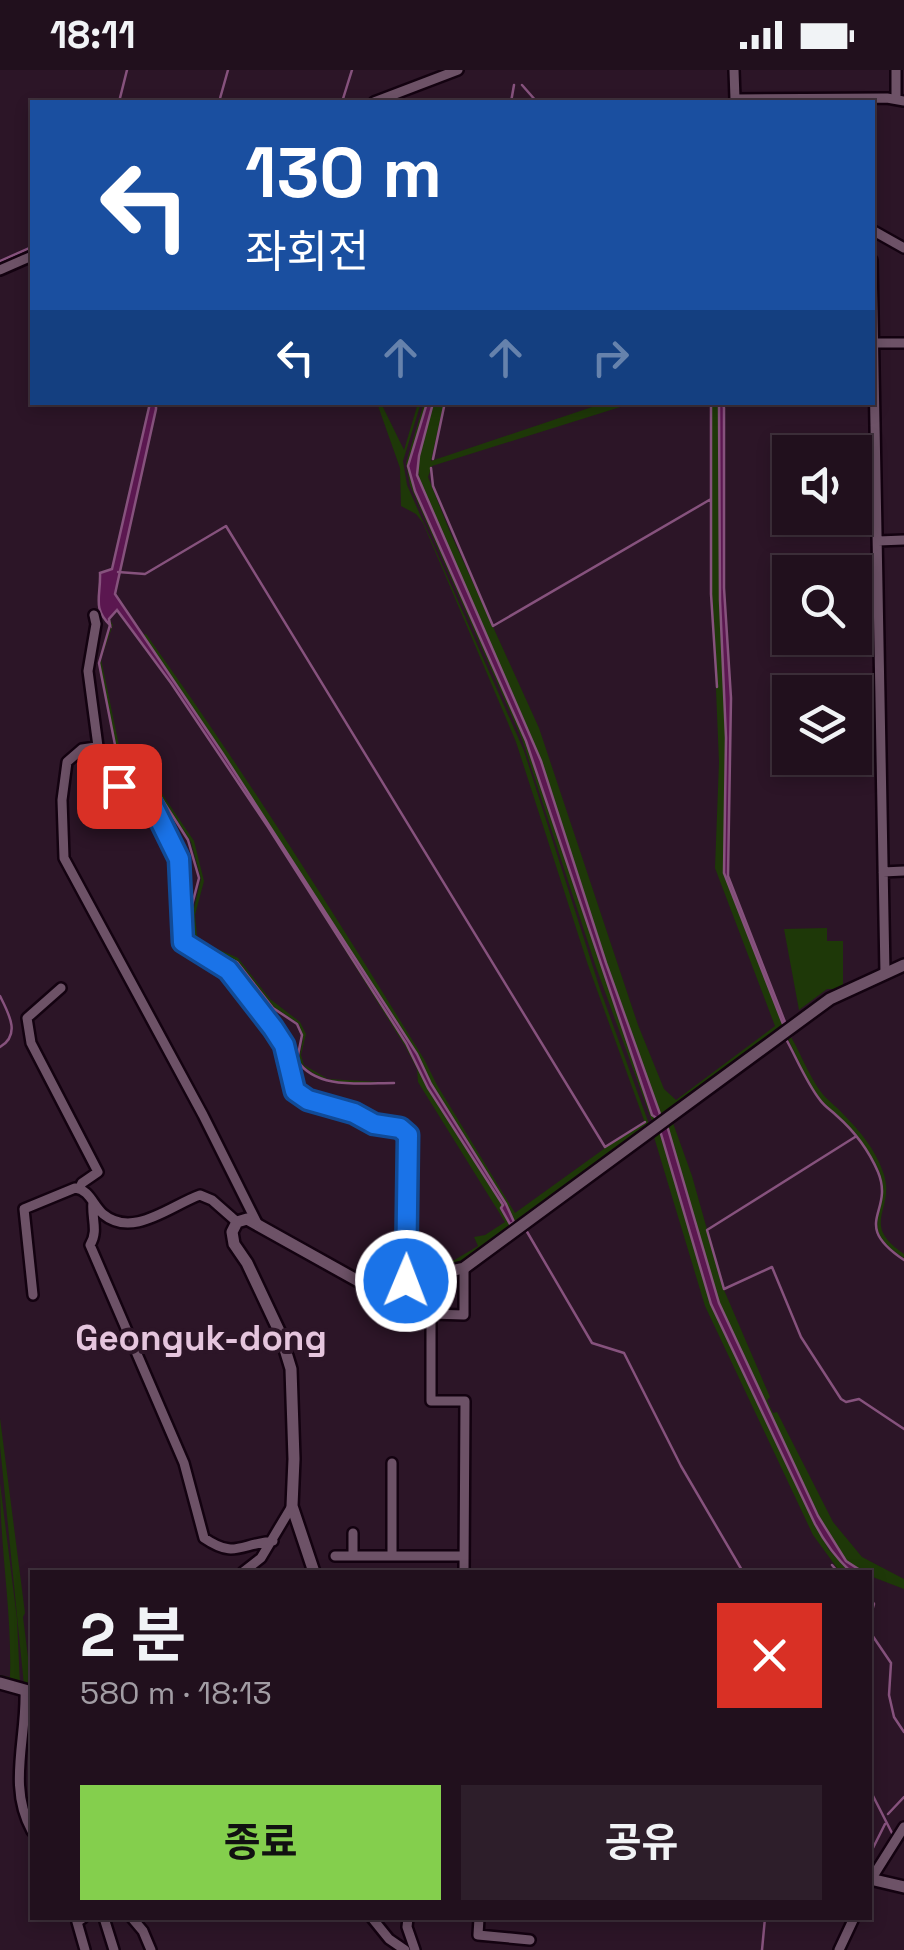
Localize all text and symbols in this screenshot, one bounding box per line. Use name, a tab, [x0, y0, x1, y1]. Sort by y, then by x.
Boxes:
text: 18:11	[50, 11, 136, 59]
text: 130 m	[245, 128, 442, 217]
icon: left	[80, 140, 210, 270]
text: 좌회전	[245, 223, 369, 280]
icon: left	[268, 330, 323, 385]
icon: ahead	[373, 330, 428, 385]
icon: ahead	[478, 330, 533, 385]
icon: right	[583, 330, 638, 385]
map controls	[772, 435, 872, 775]
button: sound	[772, 435, 872, 535]
button: search	[772, 555, 872, 655]
button: layers	[772, 675, 872, 775]
pin	[77, 744, 162, 829]
icon: arrive	[92, 759, 147, 814]
position arrow	[354, 1229, 458, 1333]
district label: Geonguk-dong	[75, 1316, 327, 1360]
text: 2 분	[80, 1597, 186, 1674]
button: close	[717, 1603, 822, 1708]
text: 580 m · 18:13	[80, 1673, 272, 1713]
button: 종료	[80, 1785, 441, 1900]
button: 공유	[461, 1785, 822, 1900]

